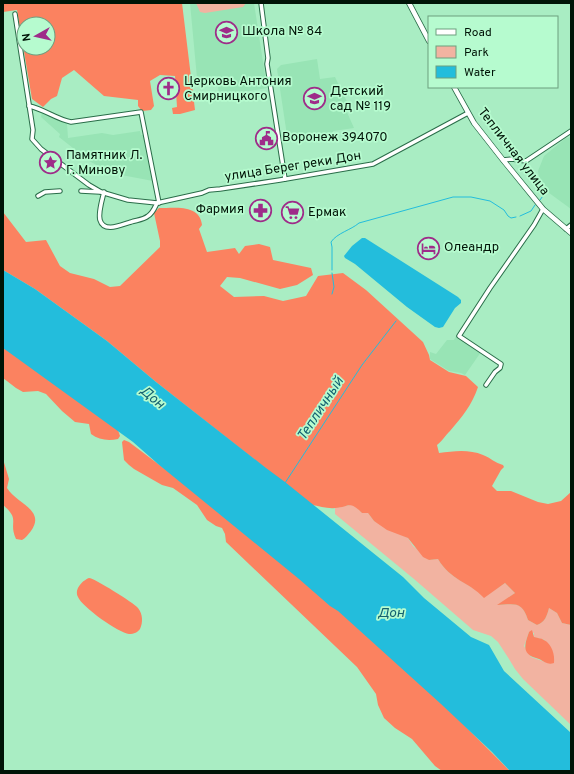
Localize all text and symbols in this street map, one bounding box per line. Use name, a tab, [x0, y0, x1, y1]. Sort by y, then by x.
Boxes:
north arrow	[16, 16, 56, 56]
legend	[428, 16, 558, 88]
school or university icon: Школа № 84	[213, 19, 239, 45]
place label: Школа № 84	[242, 24, 322, 40]
text: Road	[464, 25, 492, 41]
text: N	[20, 32, 35, 42]
text: Park	[464, 45, 489, 61]
text: Water	[464, 65, 496, 81]
place label: Церковь Антония Смирницкого	[184, 74, 292, 105]
church icon: Церковь Антония Смирницкого	[156, 76, 182, 102]
place label: Детский сад № 119	[330, 84, 391, 115]
school or university icon: Детский сад № 119	[301, 86, 327, 112]
street label: Тепличная улица	[474, 105, 552, 199]
public building icon: Воронеж 394070	[253, 125, 279, 151]
place label: Воронеж 394070	[282, 130, 388, 146]
place label: Памятник Л. Г. Минову	[66, 148, 143, 179]
street label: улица Берег реки Дон	[224, 148, 362, 186]
place icon: Памятник Л. Г. Минову	[38, 150, 64, 176]
pharmacy icon: Фармия	[247, 197, 273, 223]
supermarket icon: Ермак	[280, 200, 306, 226]
place label: Фармия	[196, 202, 244, 218]
place label: Ермак	[308, 205, 346, 221]
hotel icon: Олеандр	[415, 235, 441, 261]
place label: Олеандр	[444, 240, 499, 256]
water label: Тепличный	[294, 373, 348, 444]
water label: Дон	[136, 383, 168, 414]
water label: Дон	[378, 605, 405, 622]

